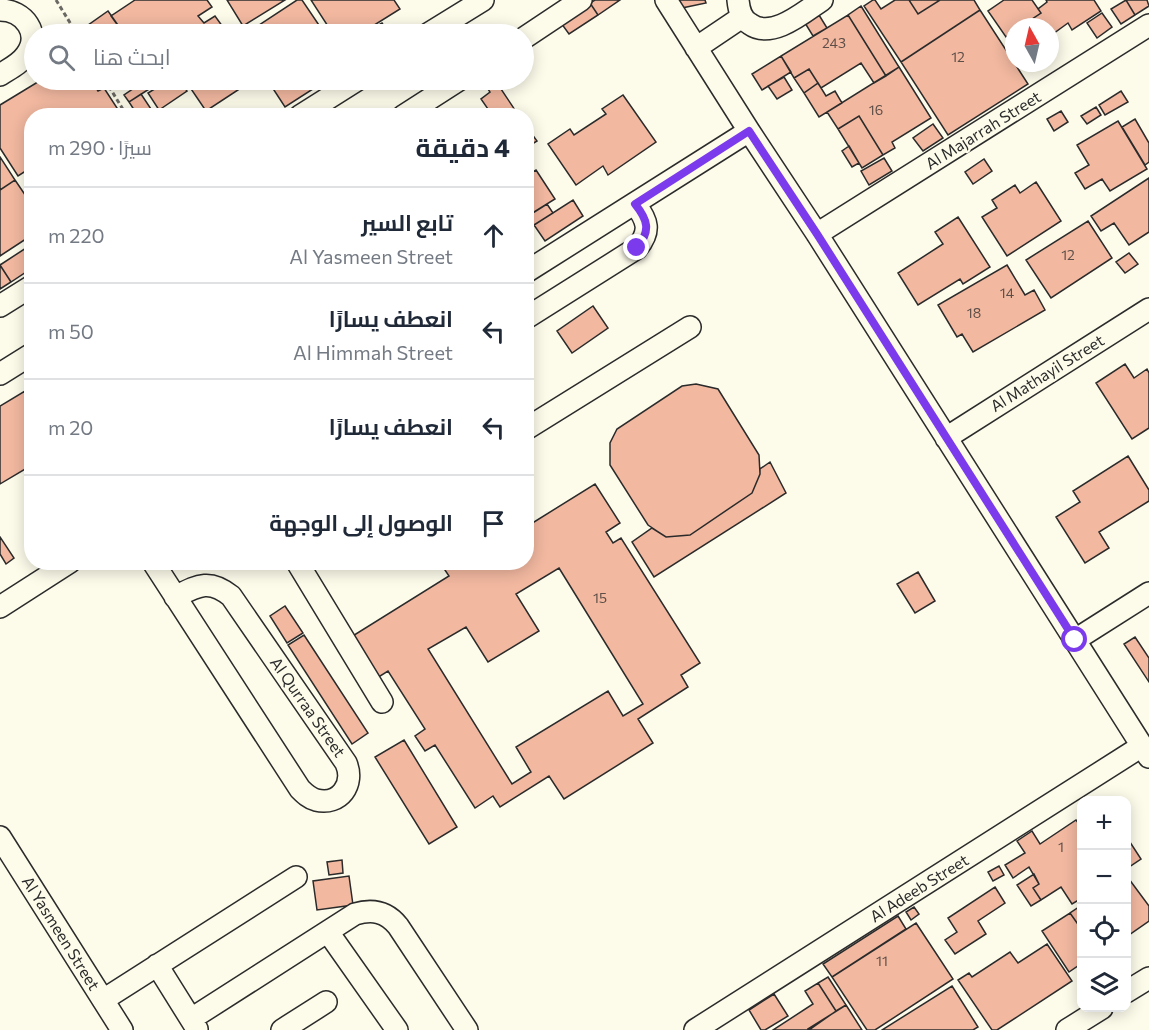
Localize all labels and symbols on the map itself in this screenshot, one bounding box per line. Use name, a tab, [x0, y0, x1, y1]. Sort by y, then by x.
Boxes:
north arrow	[1005, 18, 1059, 72]
house number: 243	[822, 34, 846, 51]
house number: 12	[951, 48, 965, 65]
street label: Al Majarrah Street	[921, 86, 1044, 173]
house number: 16	[869, 101, 883, 118]
route end	[623, 234, 649, 260]
house number: 12	[1061, 246, 1075, 263]
house number: 14	[1000, 284, 1015, 301]
house number: 18	[967, 304, 981, 321]
street label: Al Mathayil Street	[986, 330, 1107, 415]
house number: 15	[593, 589, 607, 606]
route start	[1061, 626, 1087, 652]
street label: Al Qurraa Street	[267, 653, 350, 761]
house number: 1	[1058, 838, 1064, 855]
street label: Al Adeeb Street	[866, 849, 972, 925]
street label: Al Yasmeen Street	[19, 872, 104, 994]
house number: 11	[876, 952, 888, 969]

